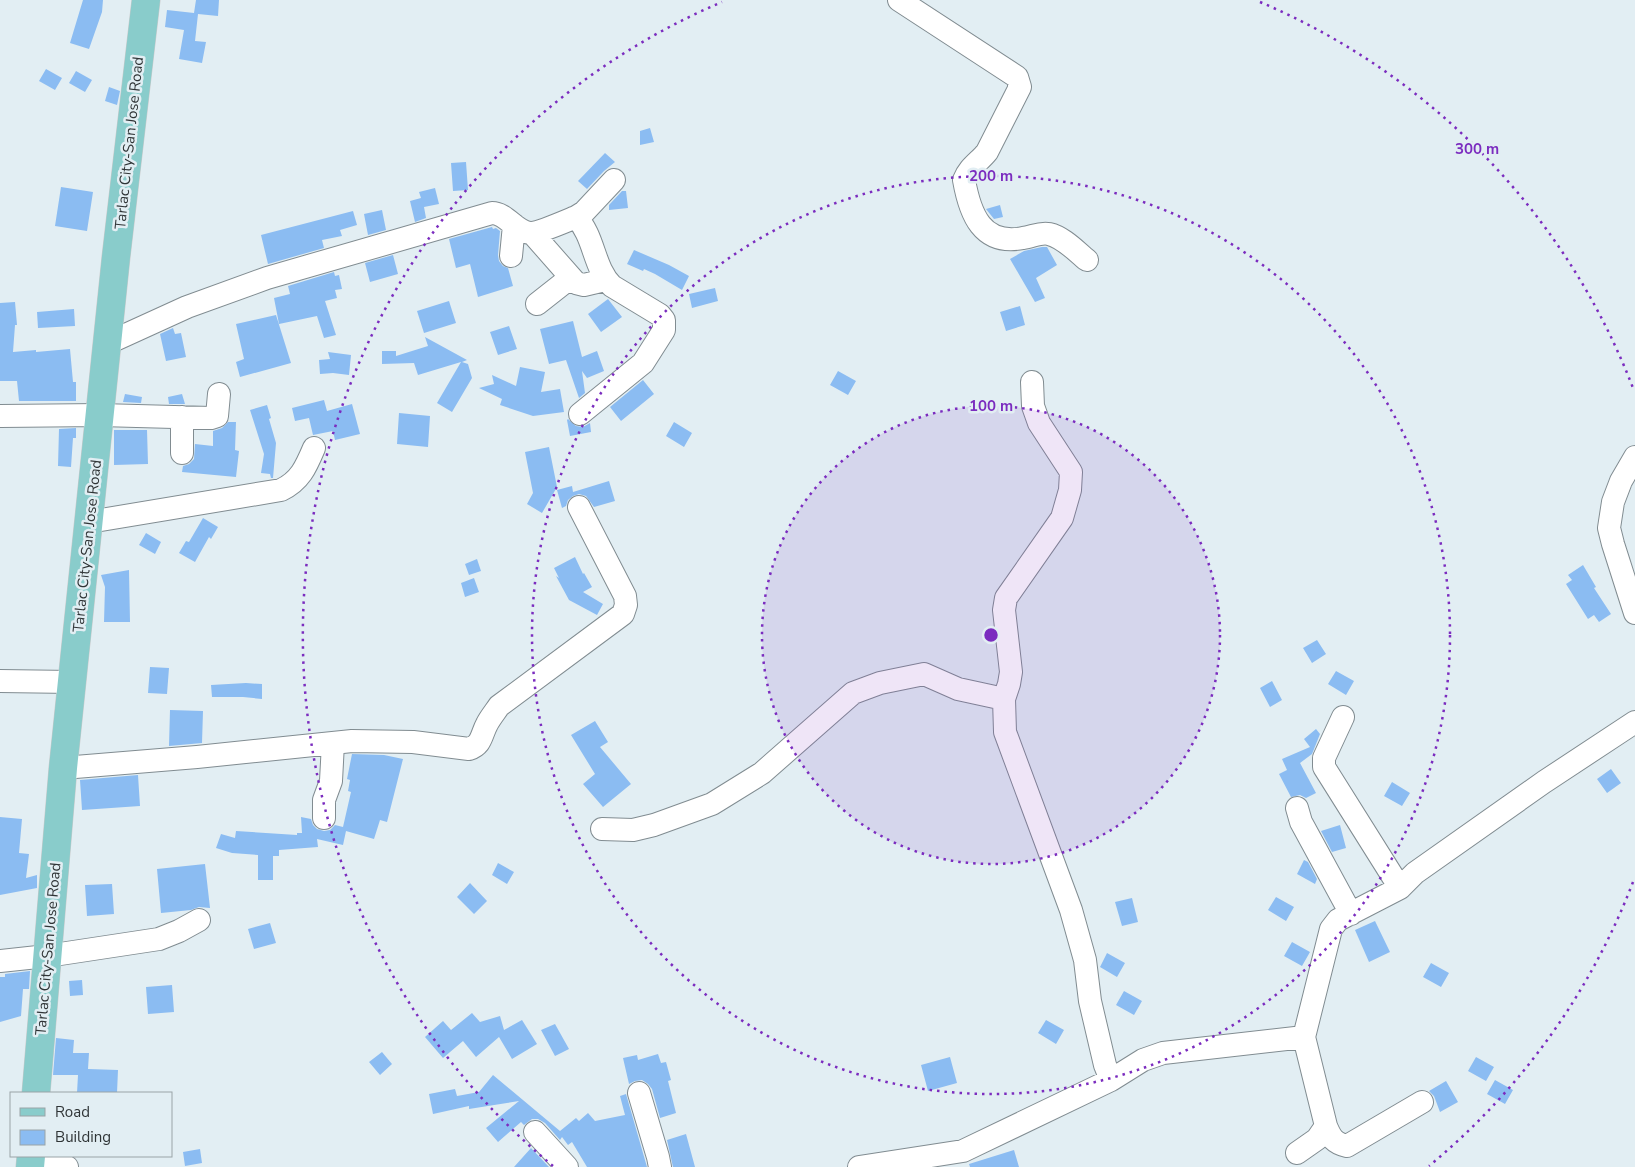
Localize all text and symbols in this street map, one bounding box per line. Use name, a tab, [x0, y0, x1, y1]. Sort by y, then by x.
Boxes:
street label: Tarlac City-San Jose Road	[110, 56, 148, 230]
text: 300 m	[1455, 139, 1499, 159]
text: 200 m	[969, 166, 1013, 186]
text: 100 m	[969, 396, 1013, 416]
street label: Tarlac City-San Jose Road	[68, 459, 106, 633]
centre of rings	[982, 626, 1000, 644]
street label: Tarlac City-San Jose Road	[30, 862, 66, 1036]
legend	[10, 1092, 172, 1157]
text: Road	[55, 1102, 90, 1122]
text: Building	[55, 1127, 111, 1147]

